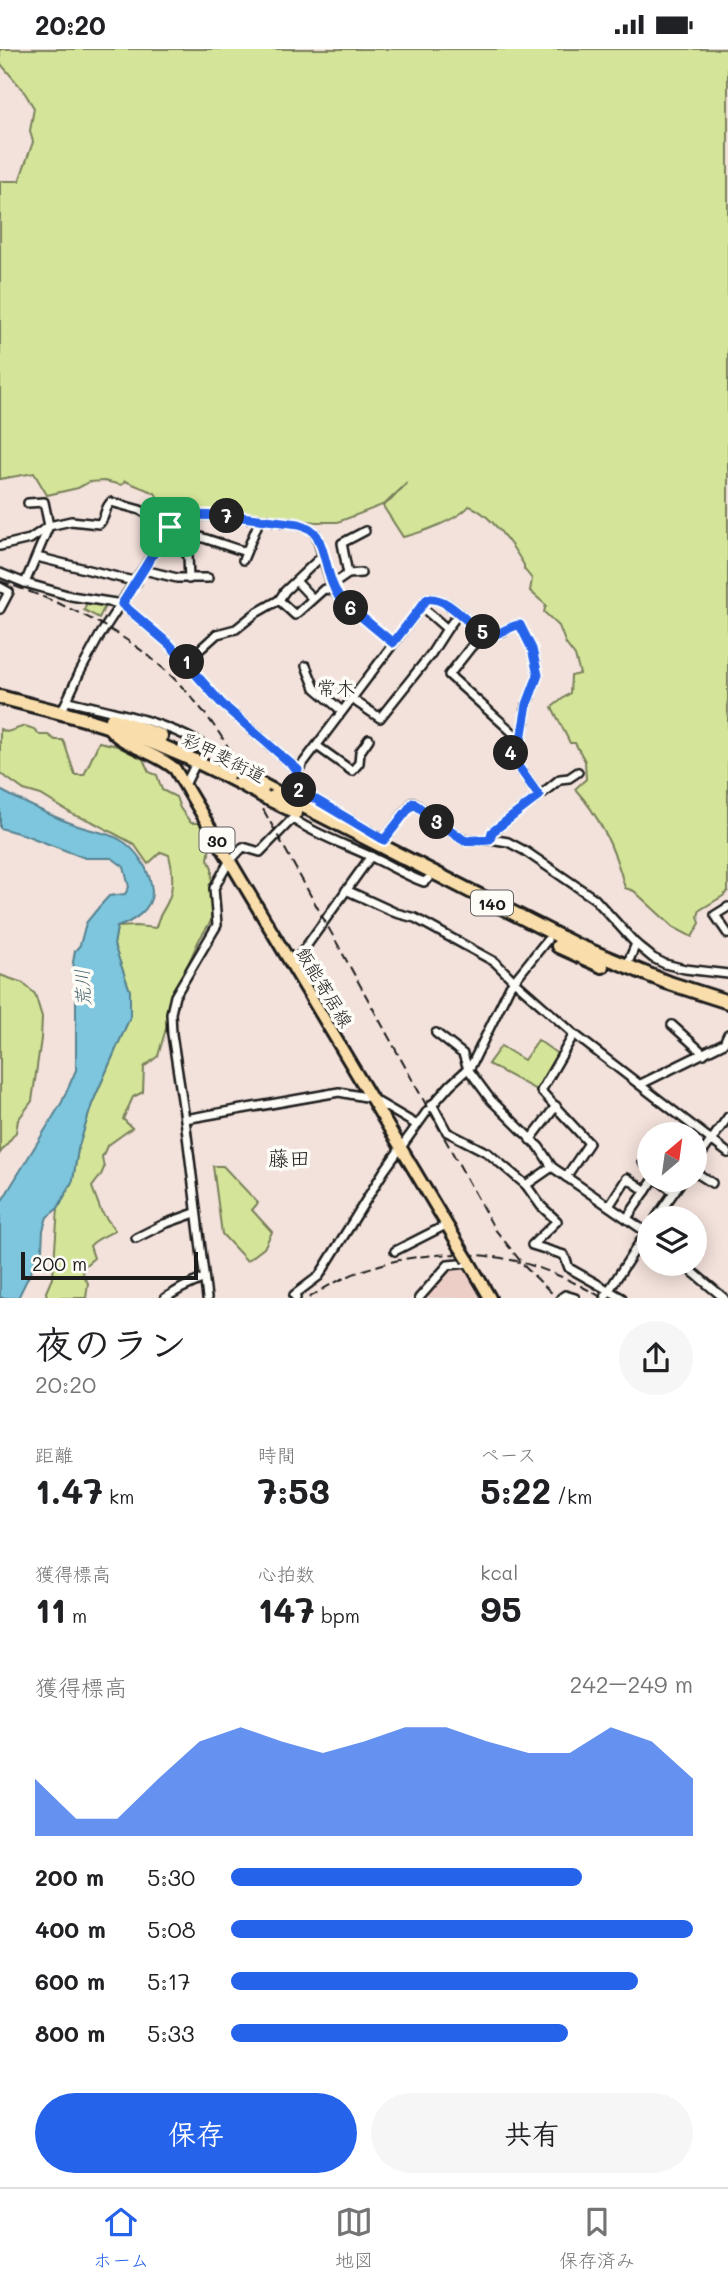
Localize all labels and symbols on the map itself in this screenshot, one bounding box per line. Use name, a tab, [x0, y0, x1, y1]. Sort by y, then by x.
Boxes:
pin	[140, 497, 200, 557]
pin: 7	[210, 498, 244, 533]
pin: 6	[334, 591, 368, 625]
pin: 5	[466, 615, 500, 649]
pin: 1	[170, 645, 204, 679]
district label: 常木	[317, 675, 355, 700]
street label: 彩甲斐街道	[178, 726, 270, 788]
pin: 4	[494, 735, 528, 771]
pin: 2	[282, 773, 316, 807]
pin: 3	[420, 805, 454, 839]
road number: 30	[200, 827, 234, 853]
road number: 140	[471, 891, 513, 915]
street label: 飯能寄居線	[292, 942, 358, 1032]
water label: 荒川	[69, 968, 95, 1008]
north arrow	[637, 1122, 707, 1192]
district label: 藤田	[268, 1144, 310, 1171]
scale bar	[21, 1249, 198, 1281]

